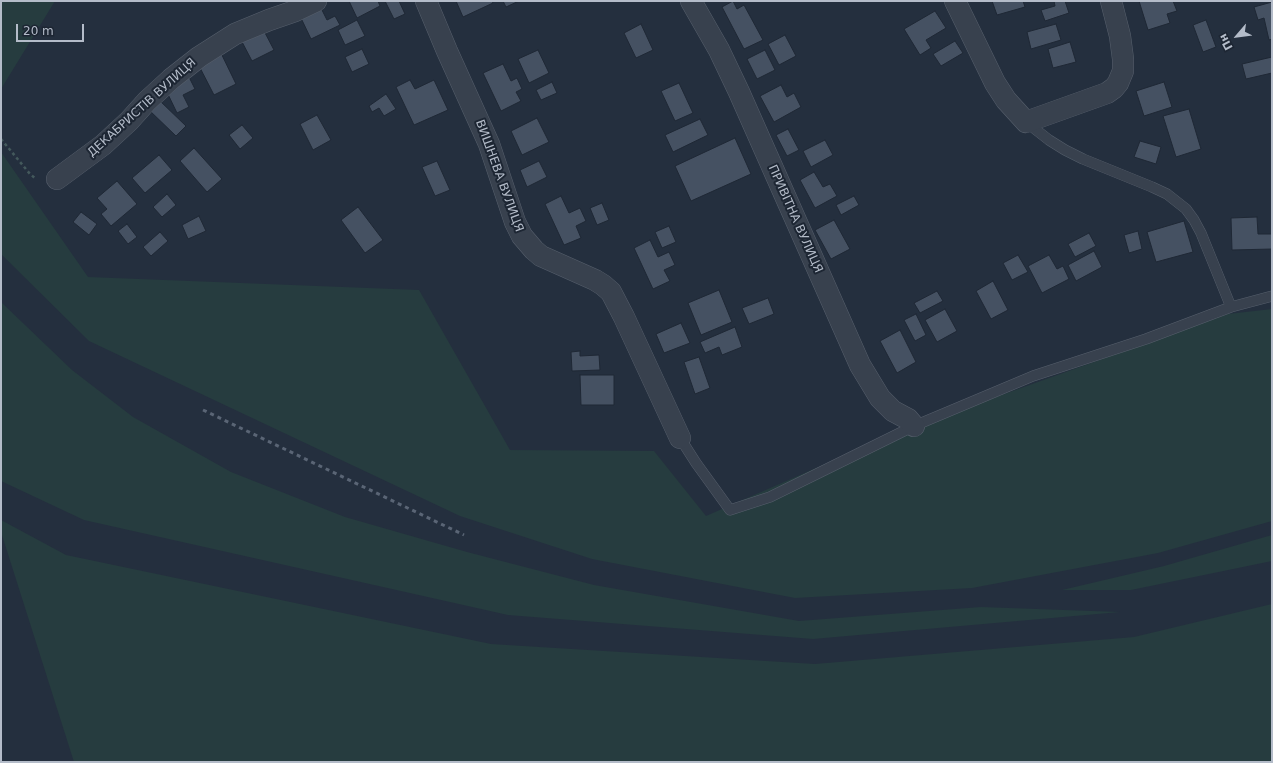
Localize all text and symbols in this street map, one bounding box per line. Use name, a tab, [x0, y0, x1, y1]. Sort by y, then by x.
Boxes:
scale bar	[18, 16, 86, 42]
north arrow	[1217, 16, 1257, 56]
text: 20 m	[23, 24, 54, 38]
text: Пн	[1216, 31, 1236, 52]
street label: ДЕКАБРИСТІВ ВУЛИЦЯ	[85, 56, 199, 160]
street label: ВИШНЕВА ВУЛИЦЯ	[472, 118, 526, 234]
street label: ПРИВІТНА ВУЛИЦЯ	[765, 163, 825, 275]

